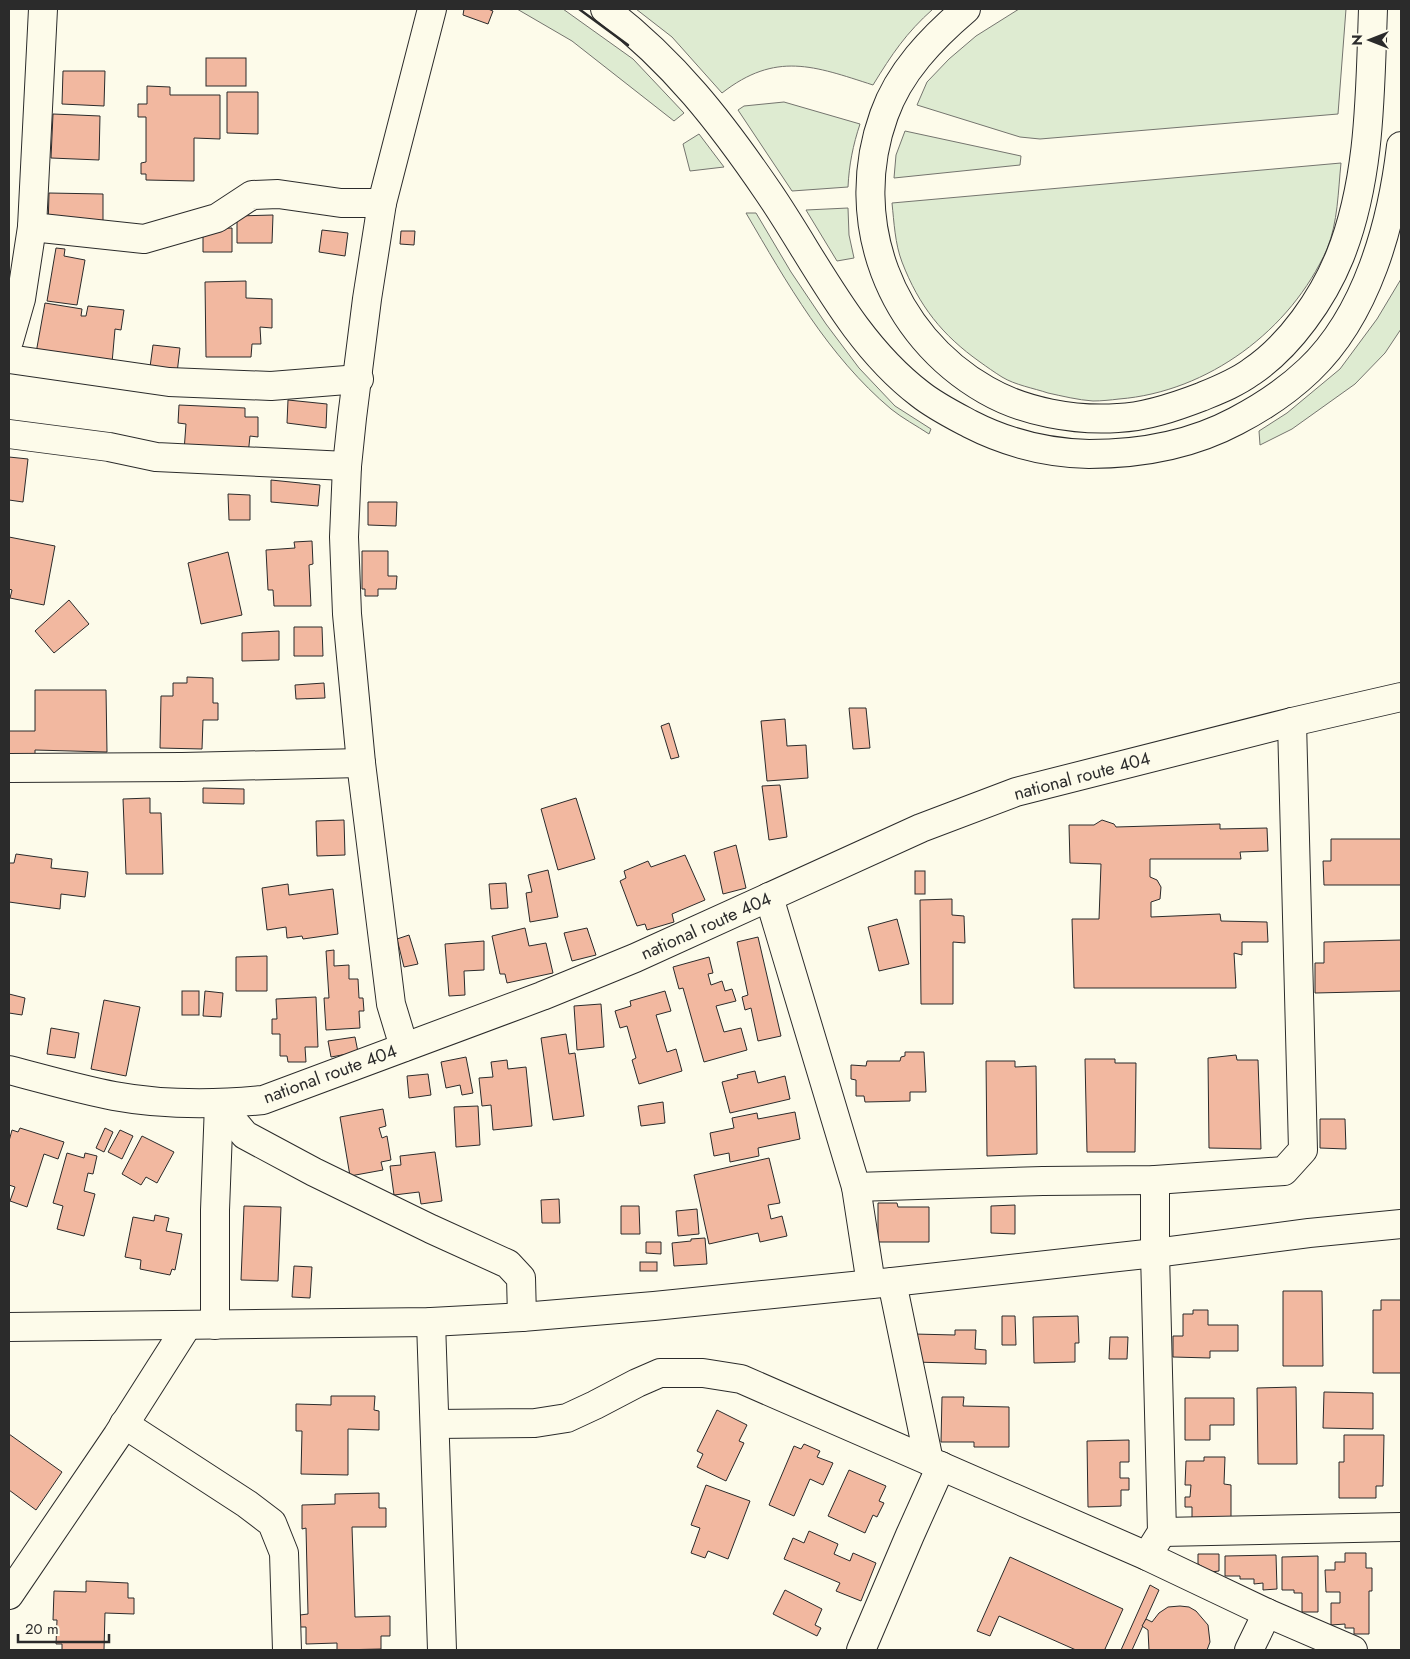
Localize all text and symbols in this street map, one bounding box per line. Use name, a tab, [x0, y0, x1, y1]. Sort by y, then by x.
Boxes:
north arrow	[1345, 15, 1395, 65]
text: N	[1347, 34, 1367, 46]
street label: national route 404	[1011, 745, 1153, 807]
street label: national route 404	[637, 886, 775, 966]
street label: national route 404	[260, 1038, 400, 1110]
scale bar	[18, 1612, 109, 1644]
text: 20 m	[25, 1618, 59, 1640]

